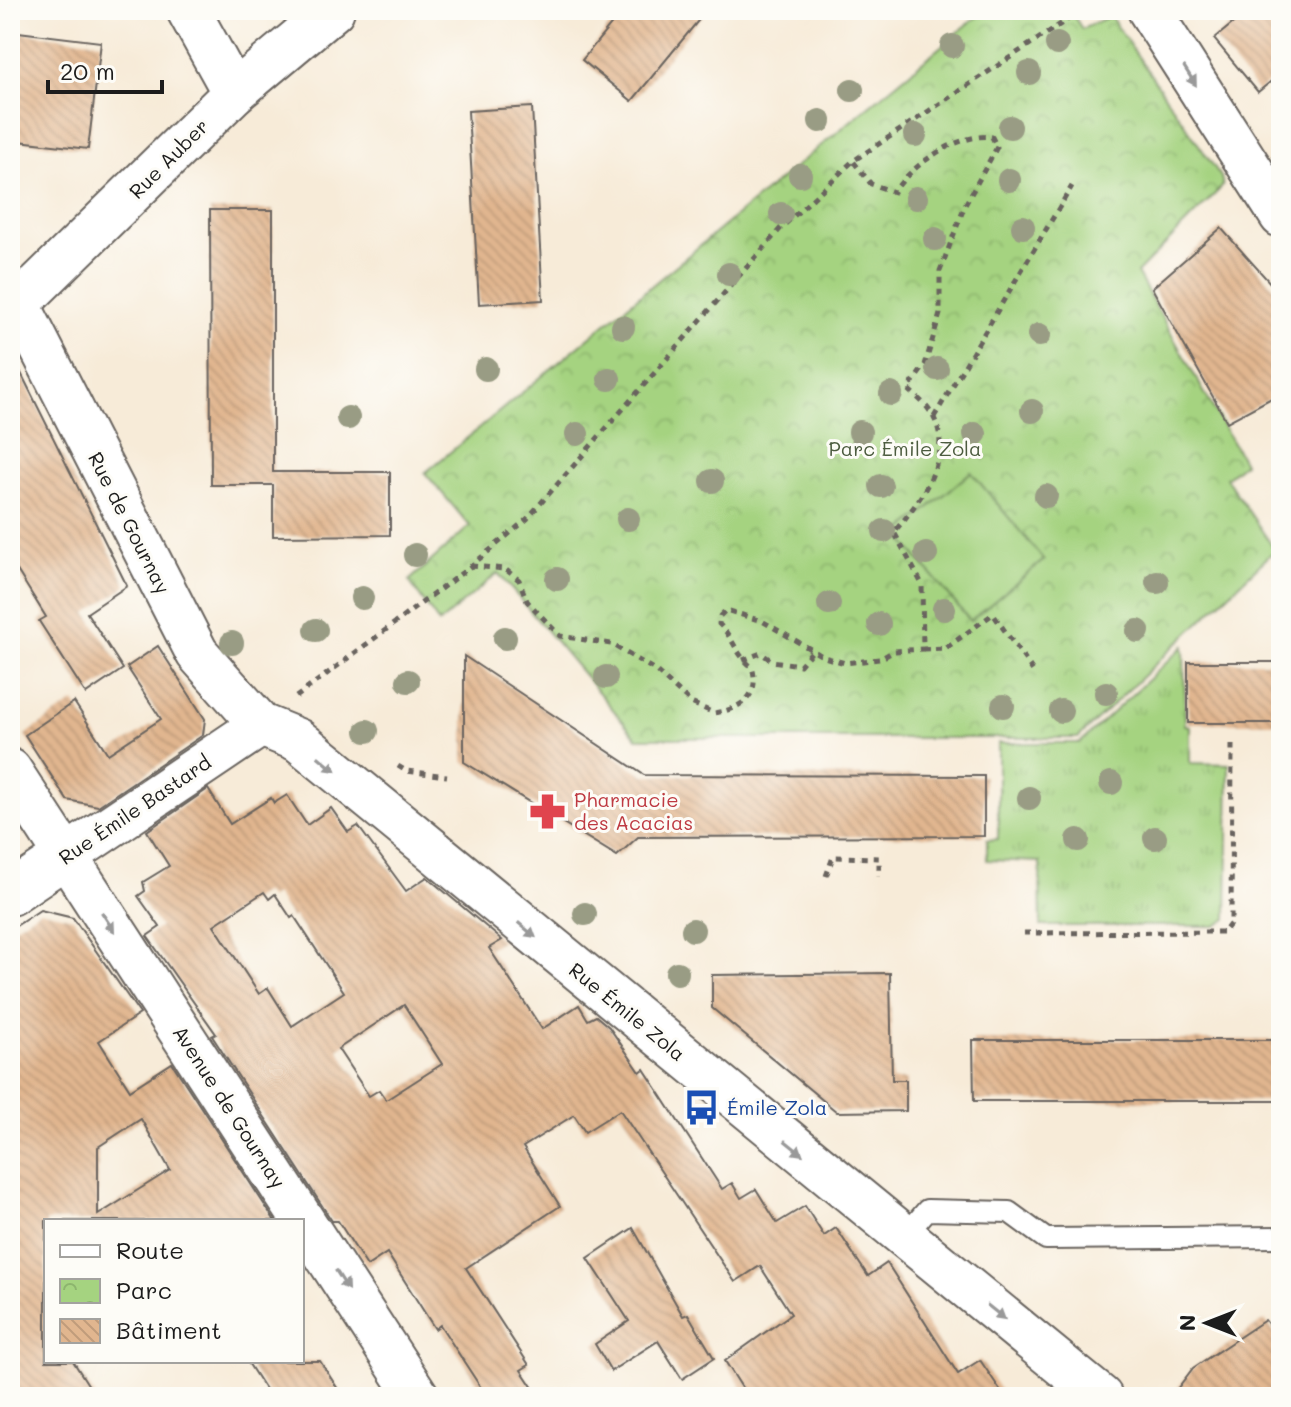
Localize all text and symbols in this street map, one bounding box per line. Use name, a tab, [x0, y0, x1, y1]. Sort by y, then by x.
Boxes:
scale bar	[48, 44, 162, 94]
text: 20 m	[60, 55, 115, 86]
one-way arrow	[1183, 65, 1197, 87]
street label: Rue Auber	[123, 113, 214, 204]
park label: Parc Émile Zola	[829, 435, 982, 461]
street label: Rue de Gournay	[83, 447, 177, 598]
street label: Rue Émile Bastard	[53, 748, 216, 870]
one-way arrow	[317, 755, 337, 772]
place label: Pharmacie des Acacias	[574, 786, 693, 835]
pharmacy icon: Pharmacie des Acacias	[529, 792, 567, 830]
one-way arrow	[100, 911, 115, 933]
one-way arrow	[517, 921, 537, 938]
street label: Rue Émile Zola	[564, 956, 691, 1066]
street label: Avenue de Gournay	[168, 1020, 292, 1193]
bus stop icon: Émile Zola	[682, 1089, 720, 1127]
place label: Émile Zola	[727, 1094, 827, 1120]
one-way arrow	[784, 1139, 804, 1155]
legend	[44, 1219, 304, 1363]
text: Route	[116, 1234, 184, 1265]
one-way arrow	[334, 1270, 349, 1291]
text: Parc	[116, 1274, 172, 1305]
north arrow	[1167, 1283, 1247, 1363]
one-way arrow	[985, 1303, 1006, 1320]
text: Bâtiment	[116, 1314, 222, 1345]
text: N	[1172, 1315, 1201, 1331]

